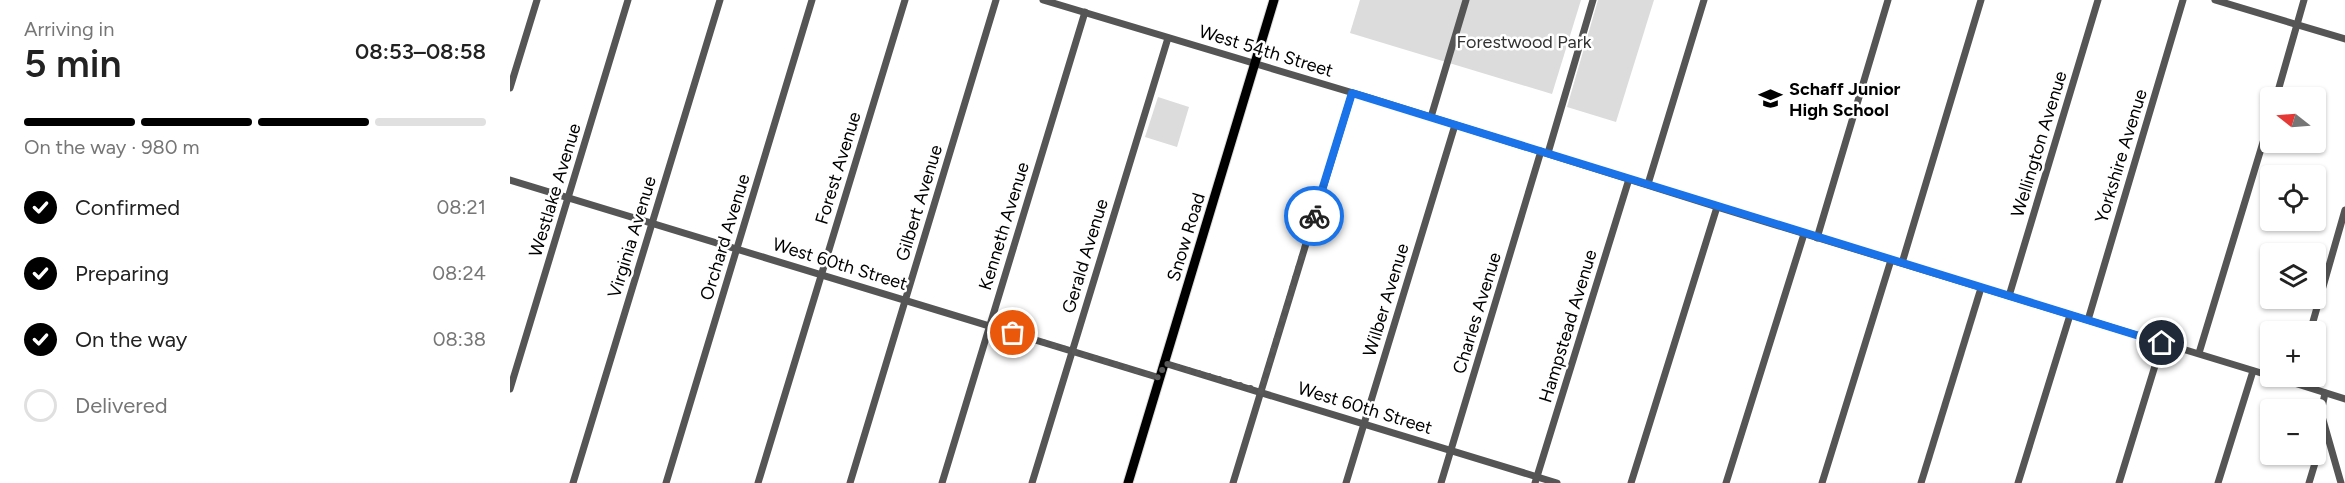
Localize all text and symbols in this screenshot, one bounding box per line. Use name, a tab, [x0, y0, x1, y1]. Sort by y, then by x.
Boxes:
text: Arriving in	[24, 17, 114, 41]
street label: West 54th Street	[1196, 20, 1336, 82]
park label: Forestwood Park	[1456, 31, 1592, 53]
text: 08:53–08:58	[355, 38, 486, 65]
text: 5 min	[24, 40, 121, 87]
street label: Wellington Avenue	[2006, 68, 2072, 220]
place label: Schaff Junior High School	[1789, 78, 1901, 121]
school or university icon: Schaff Junior High School	[1758, 86, 1784, 112]
street label: Yorkshire Avenue	[2090, 86, 2152, 226]
north arrow	[2260, 87, 2326, 153]
map controls	[2260, 87, 2326, 465]
street label: Forest Avenue	[810, 109, 866, 227]
street label: Westlake Avenue	[524, 120, 586, 259]
text: On the way · 980 m	[24, 135, 200, 159]
street label: Gilbert Avenue	[891, 142, 947, 264]
street label: Kenneth Avenue	[974, 159, 1034, 293]
button: locate	[2260, 165, 2326, 231]
street label: Orchard Avenue	[695, 171, 755, 303]
street label: Virginia Avenue	[603, 173, 661, 301]
courier	[1284, 186, 1344, 246]
street label: Snow Road	[1162, 190, 1210, 284]
icon: check	[24, 191, 57, 224]
text: Confirmed	[75, 194, 180, 221]
text: 08:21	[436, 195, 486, 219]
street label: Gerald Avenue	[1057, 196, 1113, 316]
icon: bike	[1298, 200, 1331, 233]
street label: West 60th Street	[770, 233, 910, 295]
street label: Wilber Avenue	[1358, 241, 1414, 359]
button: layers	[2260, 243, 2326, 309]
street label: Hampstead Avenue	[1534, 247, 1602, 405]
street label: Charles Avenue	[1448, 249, 1506, 376]
icon: check	[24, 257, 57, 290]
text: Preparing	[75, 260, 169, 287]
text: 08:24	[432, 261, 486, 285]
pin	[987, 307, 1038, 358]
icon: bag	[996, 316, 1029, 349]
pin	[2136, 317, 2187, 368]
button: +	[2260, 321, 2326, 387]
icon: check	[24, 323, 57, 356]
text: On the way	[75, 326, 187, 353]
icon: home	[2145, 326, 2178, 359]
text: 08:38	[433, 327, 486, 351]
street label: West 60th Street	[1295, 377, 1435, 439]
text: Delivered	[75, 392, 168, 419]
button: −	[2260, 399, 2326, 465]

